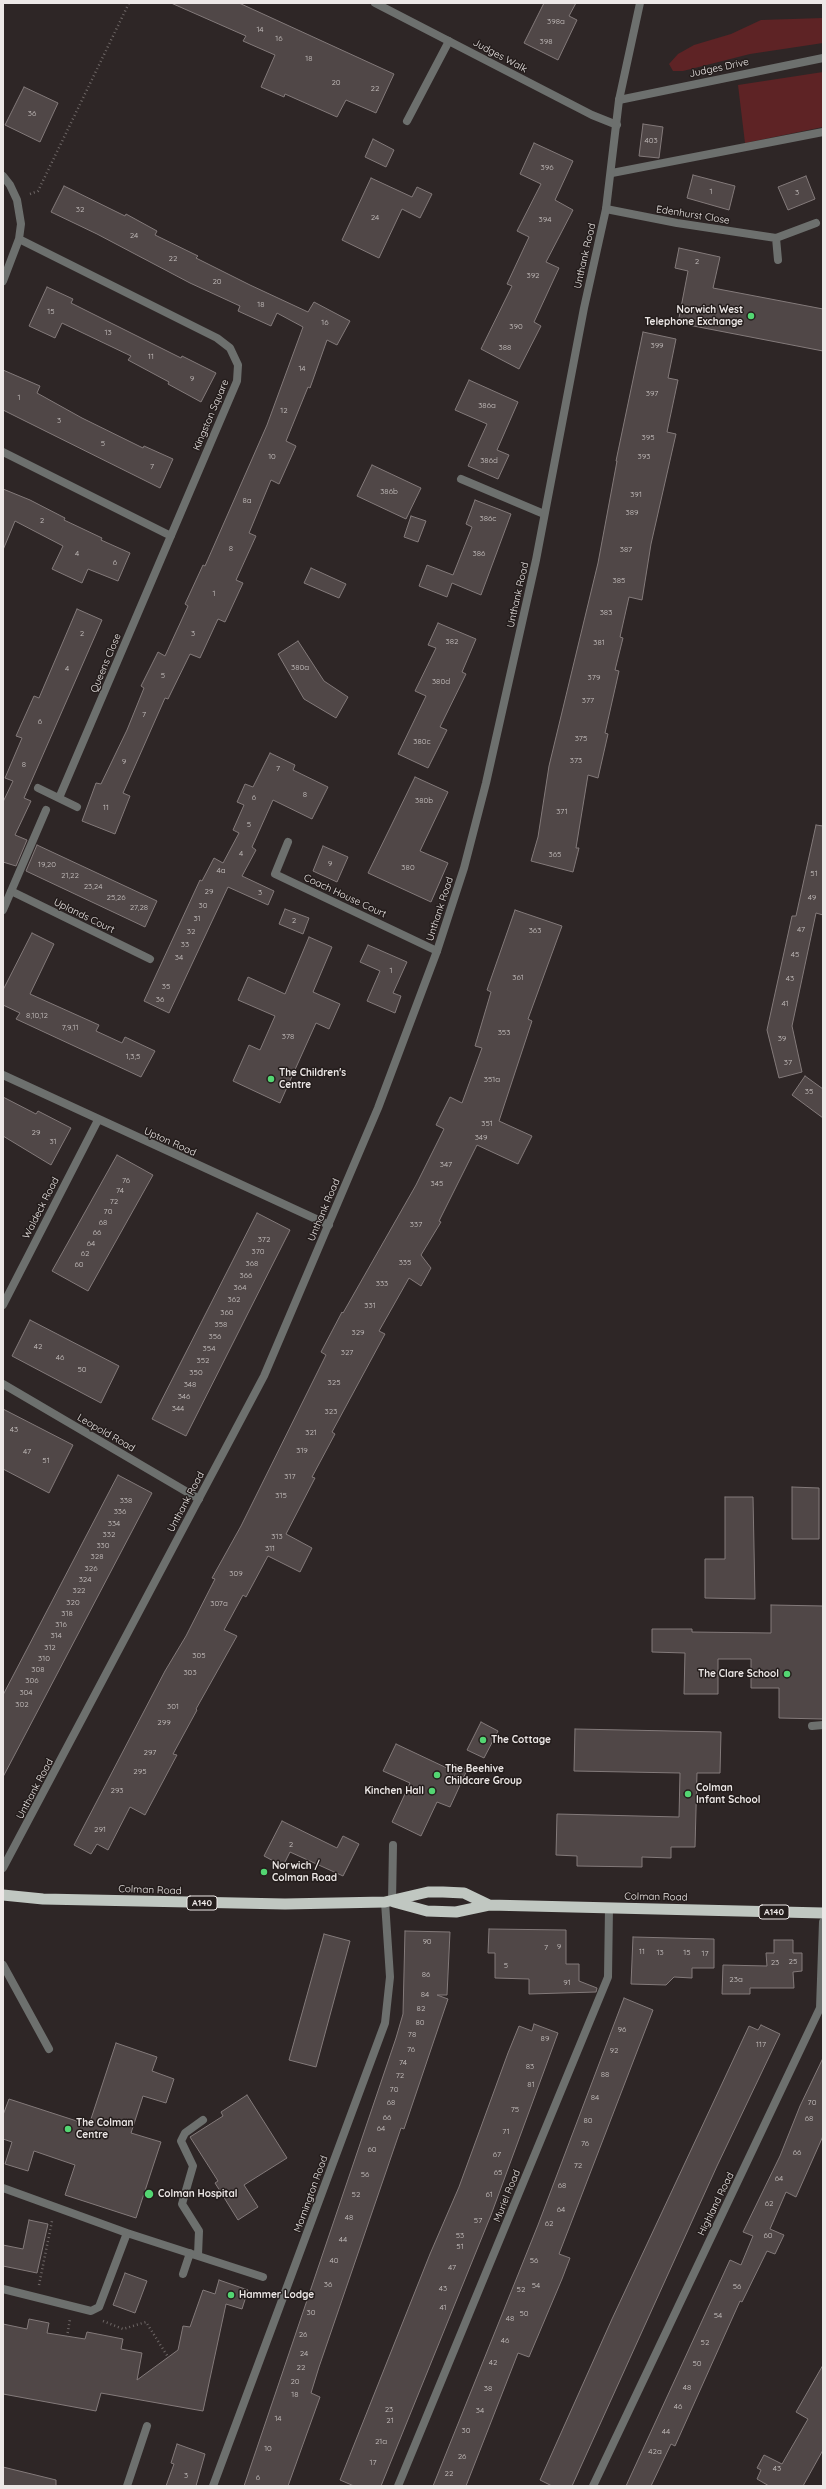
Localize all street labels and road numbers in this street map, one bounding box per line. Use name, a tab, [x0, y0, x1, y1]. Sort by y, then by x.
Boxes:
street label: Judges Walk	[471, 37, 529, 75]
street label: Judges Drive	[688, 56, 750, 80]
street label: Edenhurst Close	[655, 203, 731, 227]
street label: Unthank Road	[572, 222, 598, 290]
street label: Kingston Square	[191, 378, 231, 452]
street label: Unthank Road	[505, 561, 531, 629]
street label: Queens Close	[88, 632, 124, 694]
street label: Coach House Court	[302, 872, 388, 920]
street label: Unthank Road	[424, 875, 456, 943]
street label: Uplands Court	[52, 896, 116, 936]
street label: Upton Road	[142, 1125, 198, 1159]
street label: Waldeck Road	[20, 1175, 62, 1241]
street label: Unthank Road	[305, 1177, 343, 1243]
street label: Leopold Road	[75, 1412, 137, 1454]
street label: Unthank Road	[165, 1470, 207, 1534]
street label: Unthank Road	[14, 1757, 56, 1821]
street label: Colman Road	[118, 1883, 182, 1897]
street label: Colman Road	[624, 1890, 688, 1904]
road number: A140	[187, 1896, 217, 1910]
road number: A140	[759, 1905, 789, 1919]
street label: Mornington Road	[292, 2154, 330, 2234]
street label: Muriel Road	[491, 2168, 523, 2224]
street label: Highland Road	[695, 2170, 737, 2238]

